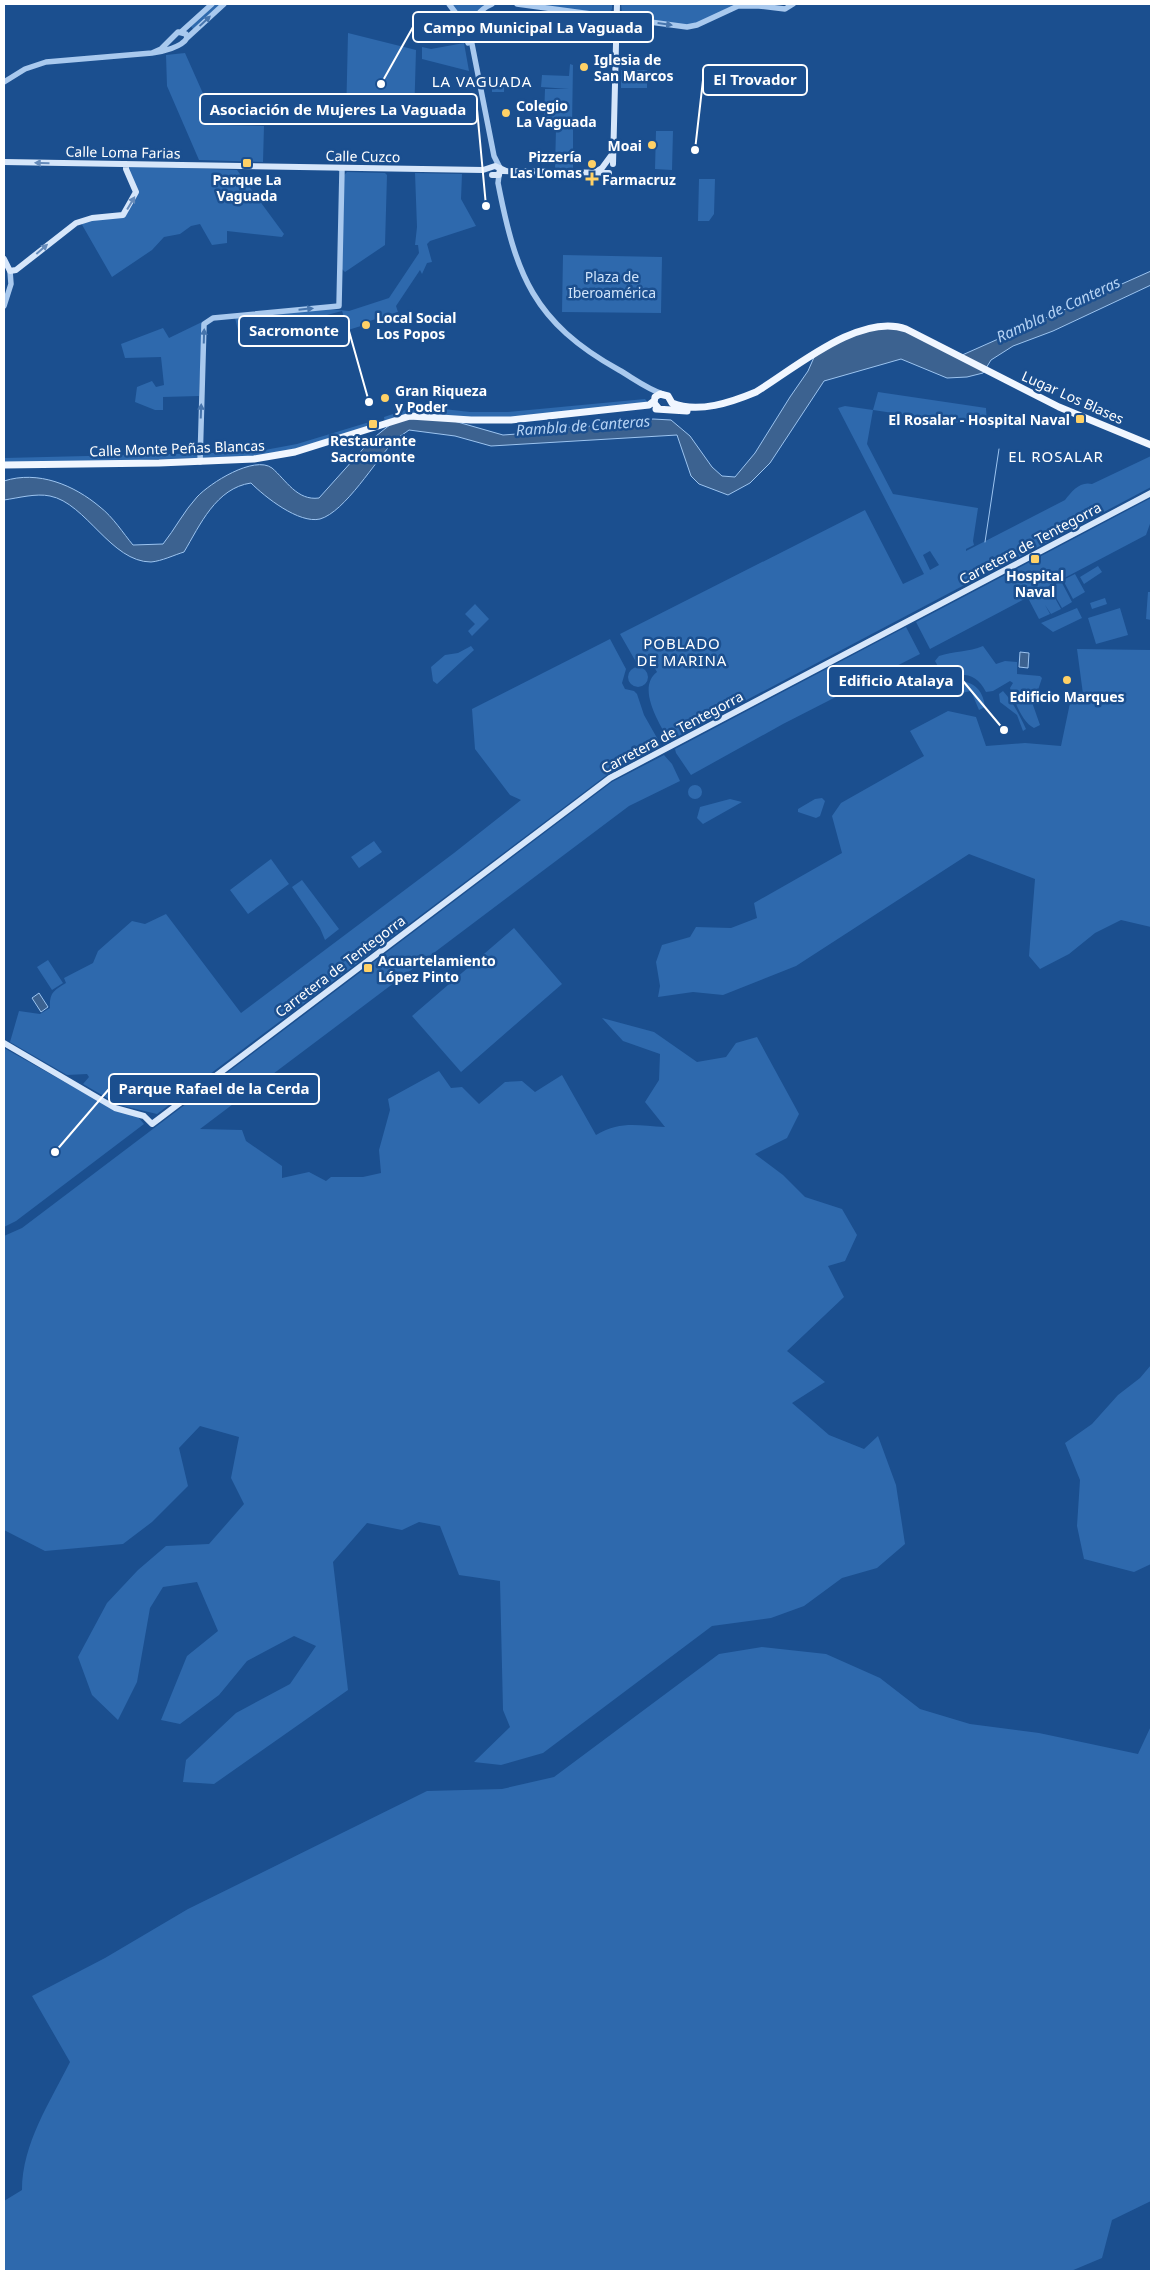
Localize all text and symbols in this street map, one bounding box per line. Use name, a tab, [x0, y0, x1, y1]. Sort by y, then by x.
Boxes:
callout: Campo Municipal La Vaguada	[413, 12, 653, 42]
one-way arrow	[199, 15, 211, 27]
text: Campo Municipal La Vaguada	[423, 17, 643, 37]
one-way arrow	[657, 20, 673, 28]
place label: Iglesia de San Marcos	[594, 50, 673, 85]
marker: Iglesia de San Marcos	[578, 61, 590, 73]
callout: El Trovador	[703, 65, 807, 95]
text: El Trovador	[713, 69, 797, 89]
district label: LA VAGUADA	[432, 71, 532, 91]
callout: Asociación de Mujeres La Vaguada	[200, 94, 477, 124]
place label: Colegio La Vaguada	[516, 96, 597, 131]
text: Asociación de Mujeres La Vaguada	[210, 99, 466, 119]
marker: Colegio La Vaguada	[500, 107, 512, 119]
place label: Moai	[607, 136, 642, 155]
marker: Moai	[646, 139, 658, 151]
street label: Calle Loma Farias	[65, 141, 181, 163]
street label: Calle Cuzco	[325, 146, 401, 166]
place label: Pizzería Las Lomas	[509, 147, 582, 182]
marker: Parque La Vaguada	[241, 157, 253, 169]
marker: Pizzería Las Lomas	[586, 158, 598, 170]
one-way arrow	[34, 159, 50, 167]
place label: Parque La Vaguada	[212, 170, 282, 205]
place label: Farmacruz	[602, 170, 676, 189]
marker: Farmacruz	[586, 173, 598, 185]
one-way arrow	[126, 196, 135, 209]
one-way arrow	[35, 244, 48, 255]
park label: Plaza de Iberoamérica	[568, 267, 656, 302]
water label: Rambla de Canteras	[993, 271, 1124, 346]
one-way arrow	[298, 305, 314, 313]
place label: Local Social Los Popos	[376, 308, 456, 343]
callout: Sacromonte	[239, 316, 349, 346]
marker: Local Social Los Popos	[360, 319, 372, 331]
text: Sacromonte	[249, 320, 339, 340]
one-way arrow	[200, 328, 208, 344]
street label: Lugar Los Blases	[1019, 366, 1127, 428]
place label: Gran Riqueza y Poder	[395, 381, 487, 416]
marker: Gran Riqueza y Poder	[379, 392, 391, 404]
one-way arrow	[197, 403, 205, 419]
water label: Rambla de Canteras	[515, 410, 651, 440]
place label: El Rosalar - Hospital Naval	[888, 410, 1070, 429]
marker: El Rosalar - Hospital Naval	[1074, 413, 1086, 425]
marker: Restaurante Sacromonte	[367, 418, 379, 430]
place label: Restaurante Sacromonte	[330, 431, 416, 466]
street label: Calle Monte Peñas Blancas	[89, 435, 265, 461]
district label: EL ROSALAR	[1008, 446, 1104, 466]
street label: Carretera de Tentegorra	[956, 497, 1104, 589]
marker: Hospital Naval	[1029, 553, 1041, 565]
place label: Hospital Naval	[1006, 566, 1064, 601]
district label: POBLADO DE MARINA	[637, 633, 727, 670]
callout: Edificio Atalaya	[828, 666, 963, 696]
text: Edificio Atalaya	[838, 670, 954, 690]
marker: Edificio Marques	[1061, 674, 1073, 686]
street label: Carretera de Tentegorra	[598, 686, 746, 778]
place label: Edificio Marques	[1009, 687, 1125, 706]
street label: Carretera de Tentegorra	[271, 911, 409, 1021]
place label: Acuartelamiento López Pinto	[378, 951, 496, 986]
marker: Acuartelamiento López Pinto	[362, 962, 374, 974]
callout: Parque Rafael de la Cerda	[109, 1074, 319, 1104]
text: Parque Rafael de la Cerda	[119, 1078, 309, 1098]

